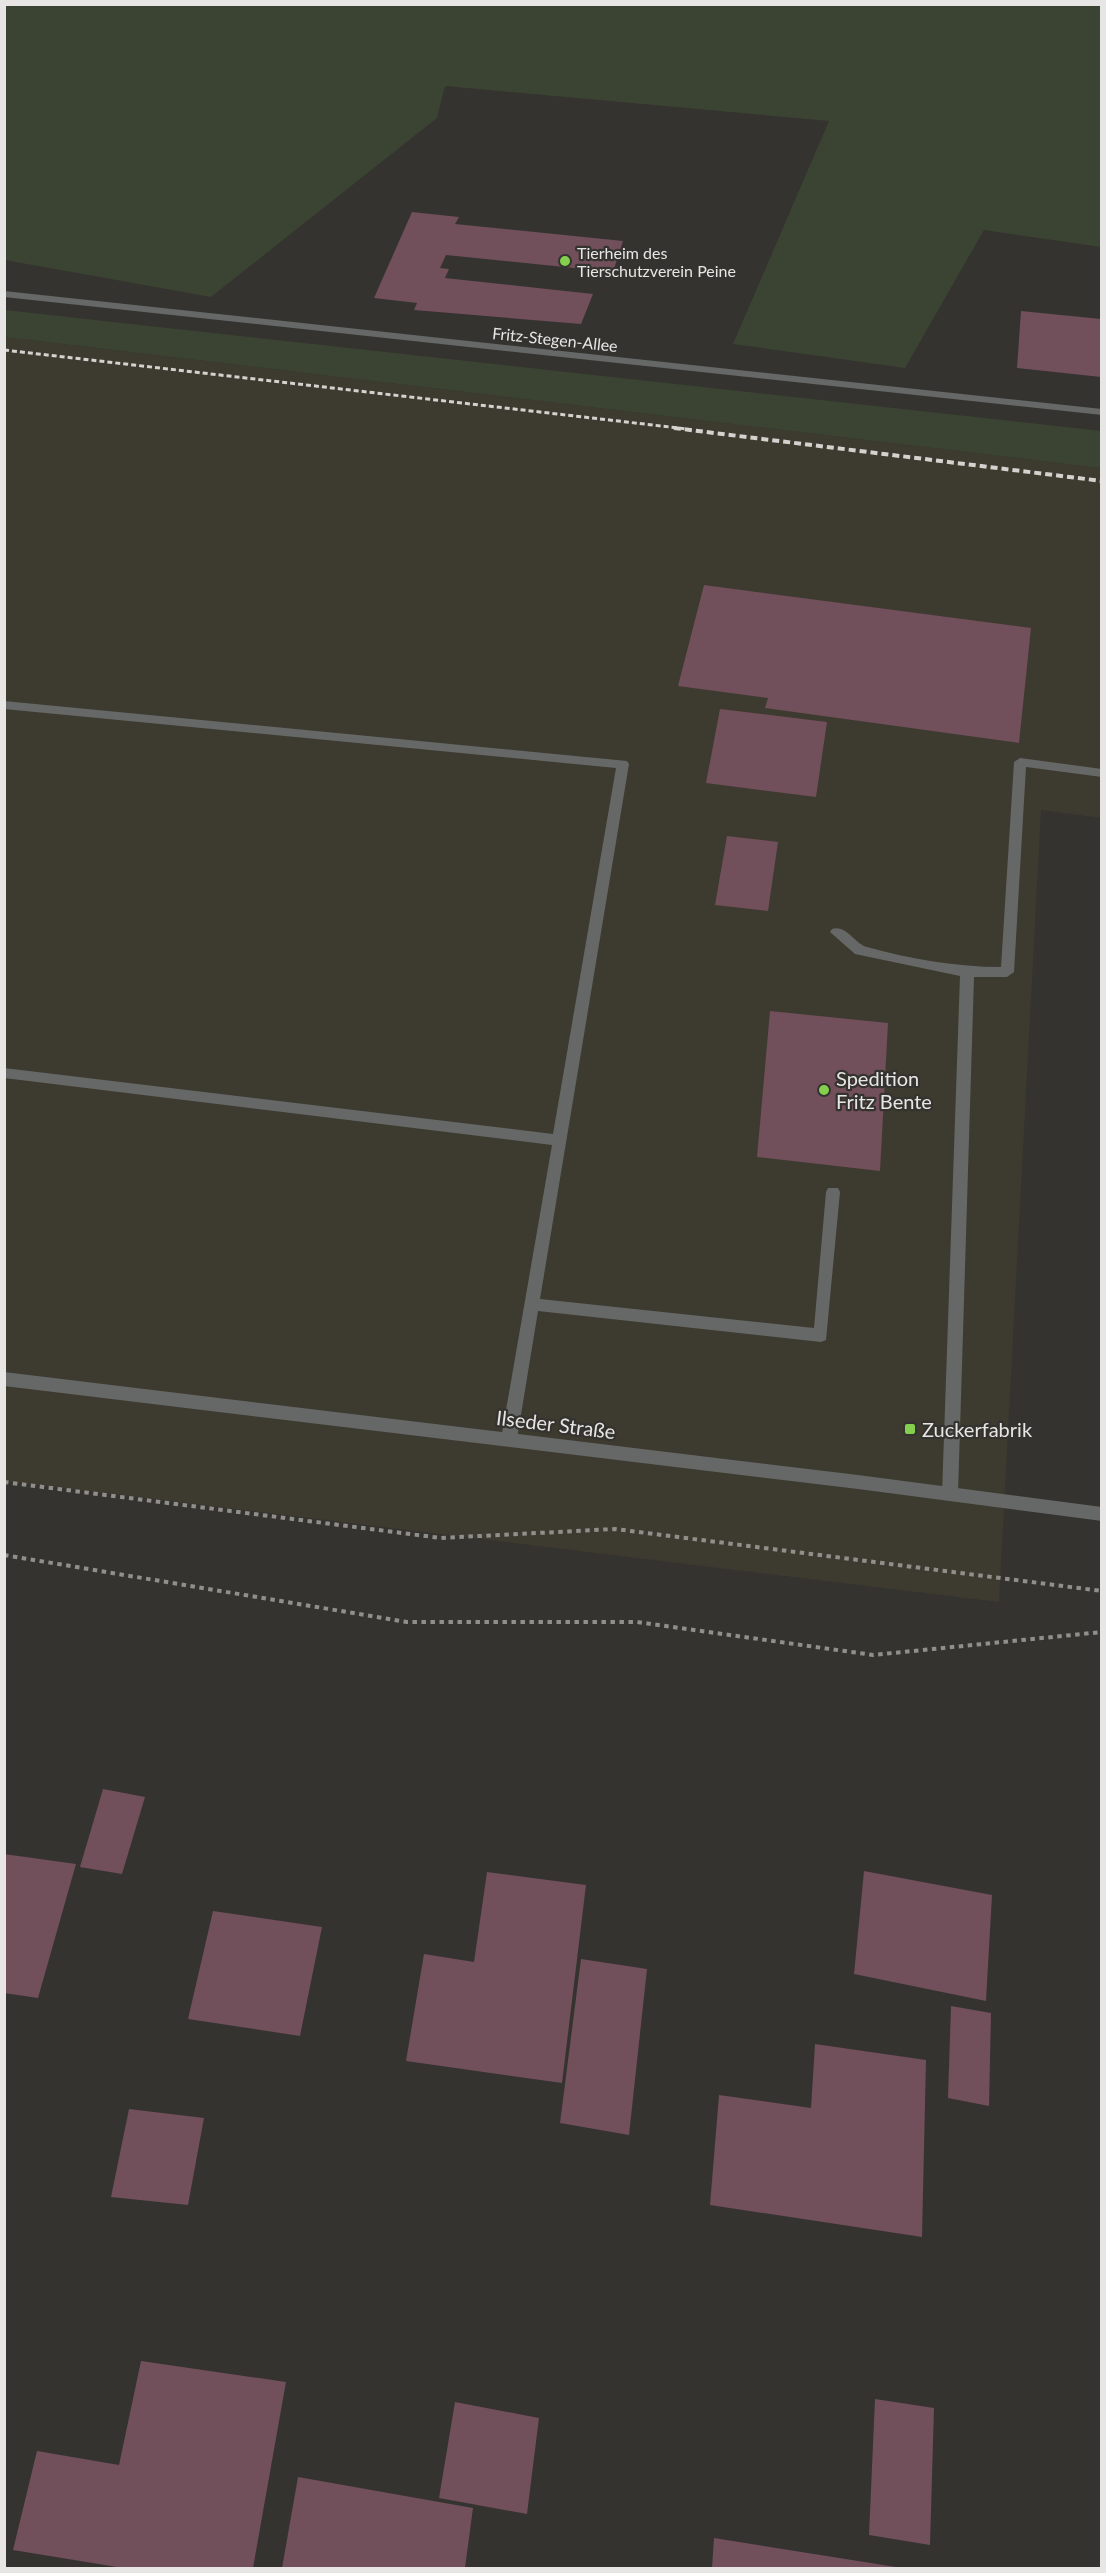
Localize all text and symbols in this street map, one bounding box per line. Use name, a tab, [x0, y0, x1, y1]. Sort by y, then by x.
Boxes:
place label: Tierheim des Tierschutzverein Peine	[577, 243, 736, 280]
marker: Tierheim des Tierschutzverein Peine	[558, 254, 572, 268]
street label: Fritz-Stegen-Allee	[491, 323, 619, 355]
place label: Spedition Fritz Bente	[836, 1066, 932, 1113]
marker: Spedition Fritz Bente	[817, 1083, 831, 1097]
street label: Ilseder Straße	[495, 1405, 617, 1443]
place label: Zuckerfabrik	[922, 1417, 1033, 1441]
marker: Zuckerfabrik	[903, 1422, 917, 1436]

